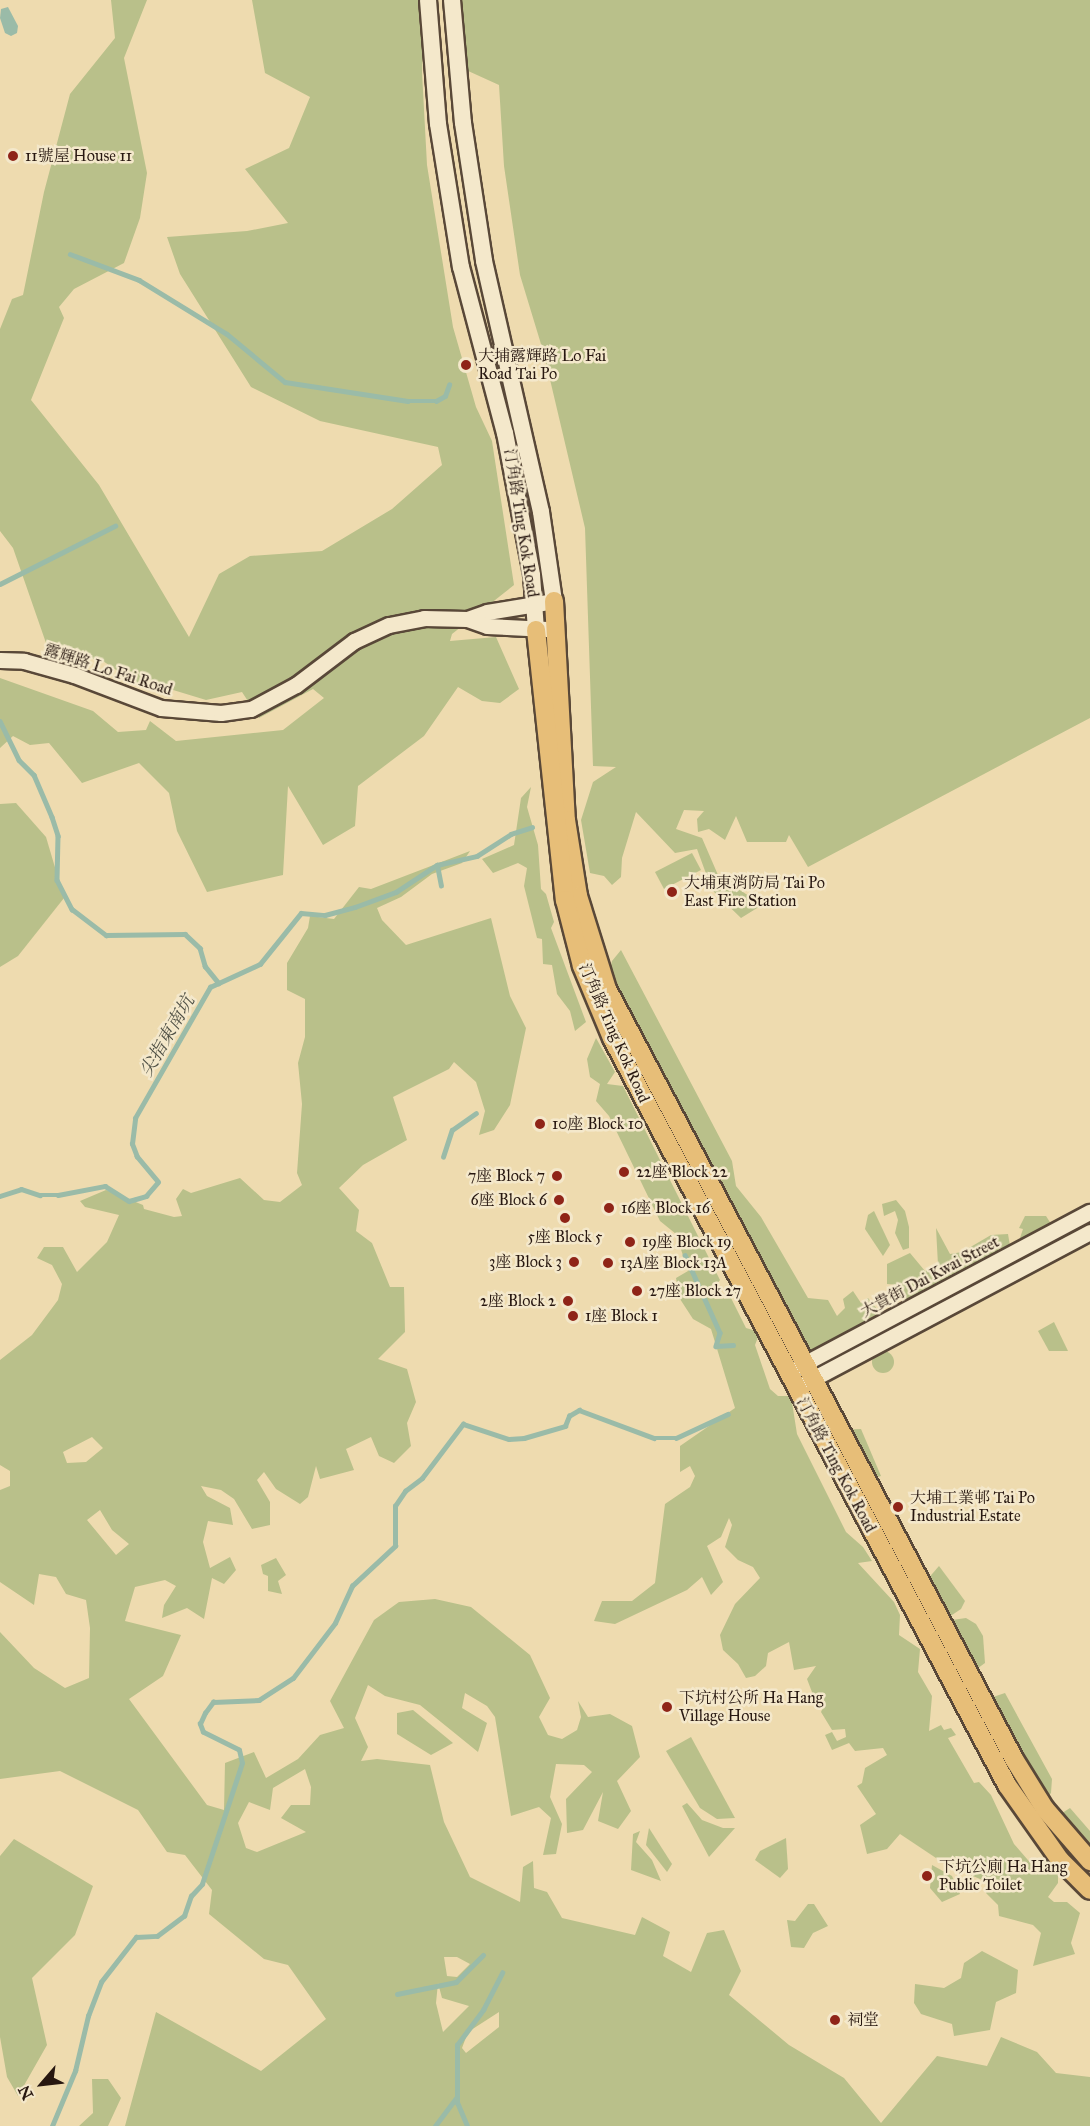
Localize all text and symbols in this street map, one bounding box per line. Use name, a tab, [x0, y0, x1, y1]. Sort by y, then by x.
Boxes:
place label: 11號屋 House 11	[25, 146, 132, 166]
marker: 11號屋 House 11	[6, 149, 20, 163]
place label: 大埔露輝路 Lo Fai Road Tai Po	[478, 346, 606, 384]
marker: 大埔露輝路 Lo Fai Road Tai Po	[459, 358, 473, 372]
street label: 汀角路 Ting Kok Road	[500, 447, 542, 599]
street label: 露輝路 Lo Fai Road	[41, 640, 175, 700]
place label: 大埔東消防局 Tai Po East Fire Station	[684, 873, 825, 911]
marker: 大埔東消防局 Tai Po East Fire Station	[665, 885, 679, 899]
street label: 汀角路 Ting Kok Road	[575, 960, 653, 1106]
water label: 尖指東南坑	[135, 992, 199, 1080]
place label: 10座 Block 10	[552, 1114, 643, 1134]
marker: 10座 Block 10	[533, 1117, 547, 1131]
place label: 22座 Block 22	[636, 1162, 728, 1182]
marker: 22座 Block 22	[617, 1165, 631, 1179]
place label: 7座 Block 7	[468, 1166, 545, 1186]
marker: 7座 Block 7	[550, 1169, 564, 1183]
place label: 6座 Block 6	[471, 1190, 547, 1210]
marker: 6座 Block 6	[552, 1193, 566, 1207]
place label: 16座 Block 16	[621, 1198, 710, 1218]
marker: 16座 Block 16	[602, 1201, 616, 1215]
marker: 5座 Block 5	[558, 1211, 572, 1225]
place label: 5座 Block 5	[528, 1227, 602, 1247]
place label: 19座 Block 19	[642, 1232, 732, 1252]
street label: 大貴街 Dai Kwai Street	[857, 1232, 1003, 1322]
marker: 19座 Block 19	[623, 1235, 637, 1249]
place label: 3座 Block 3	[489, 1252, 562, 1272]
place label: 13A座 Block 13A	[620, 1253, 727, 1273]
marker: 3座 Block 3	[567, 1255, 581, 1269]
marker: 13A座 Block 13A	[601, 1256, 615, 1270]
place label: 27座 Block 27	[649, 1281, 741, 1301]
marker: 27座 Block 27	[630, 1284, 644, 1298]
place label: 2座 Block 2	[480, 1291, 556, 1311]
marker: 2座 Block 2	[561, 1294, 575, 1308]
place label: 1座 Block 1	[585, 1306, 658, 1326]
marker: 1座 Block 1	[566, 1309, 580, 1323]
street label: 汀角路 Ting Kok Road	[792, 1394, 880, 1536]
place label: 大埔工業邨 Tai Po Industrial Estate	[910, 1488, 1035, 1526]
marker: 大埔工業邨 Tai Po Industrial Estate	[891, 1500, 905, 1514]
place label: 下坑村公所 Ha Hang Village House	[679, 1688, 823, 1726]
marker: 下坑村公所 Ha Hang Village House	[660, 1700, 674, 1714]
place label: 下坑公廁 Ha Hang Public Toilet	[939, 1857, 1067, 1895]
marker: 下坑公廁 Ha Hang Public Toilet	[920, 1869, 934, 1883]
place label: 祠堂	[847, 2010, 879, 2030]
marker: 祠堂	[828, 2013, 842, 2027]
north arrow	[12, 2054, 72, 2114]
text: N	[14, 2082, 37, 2103]

